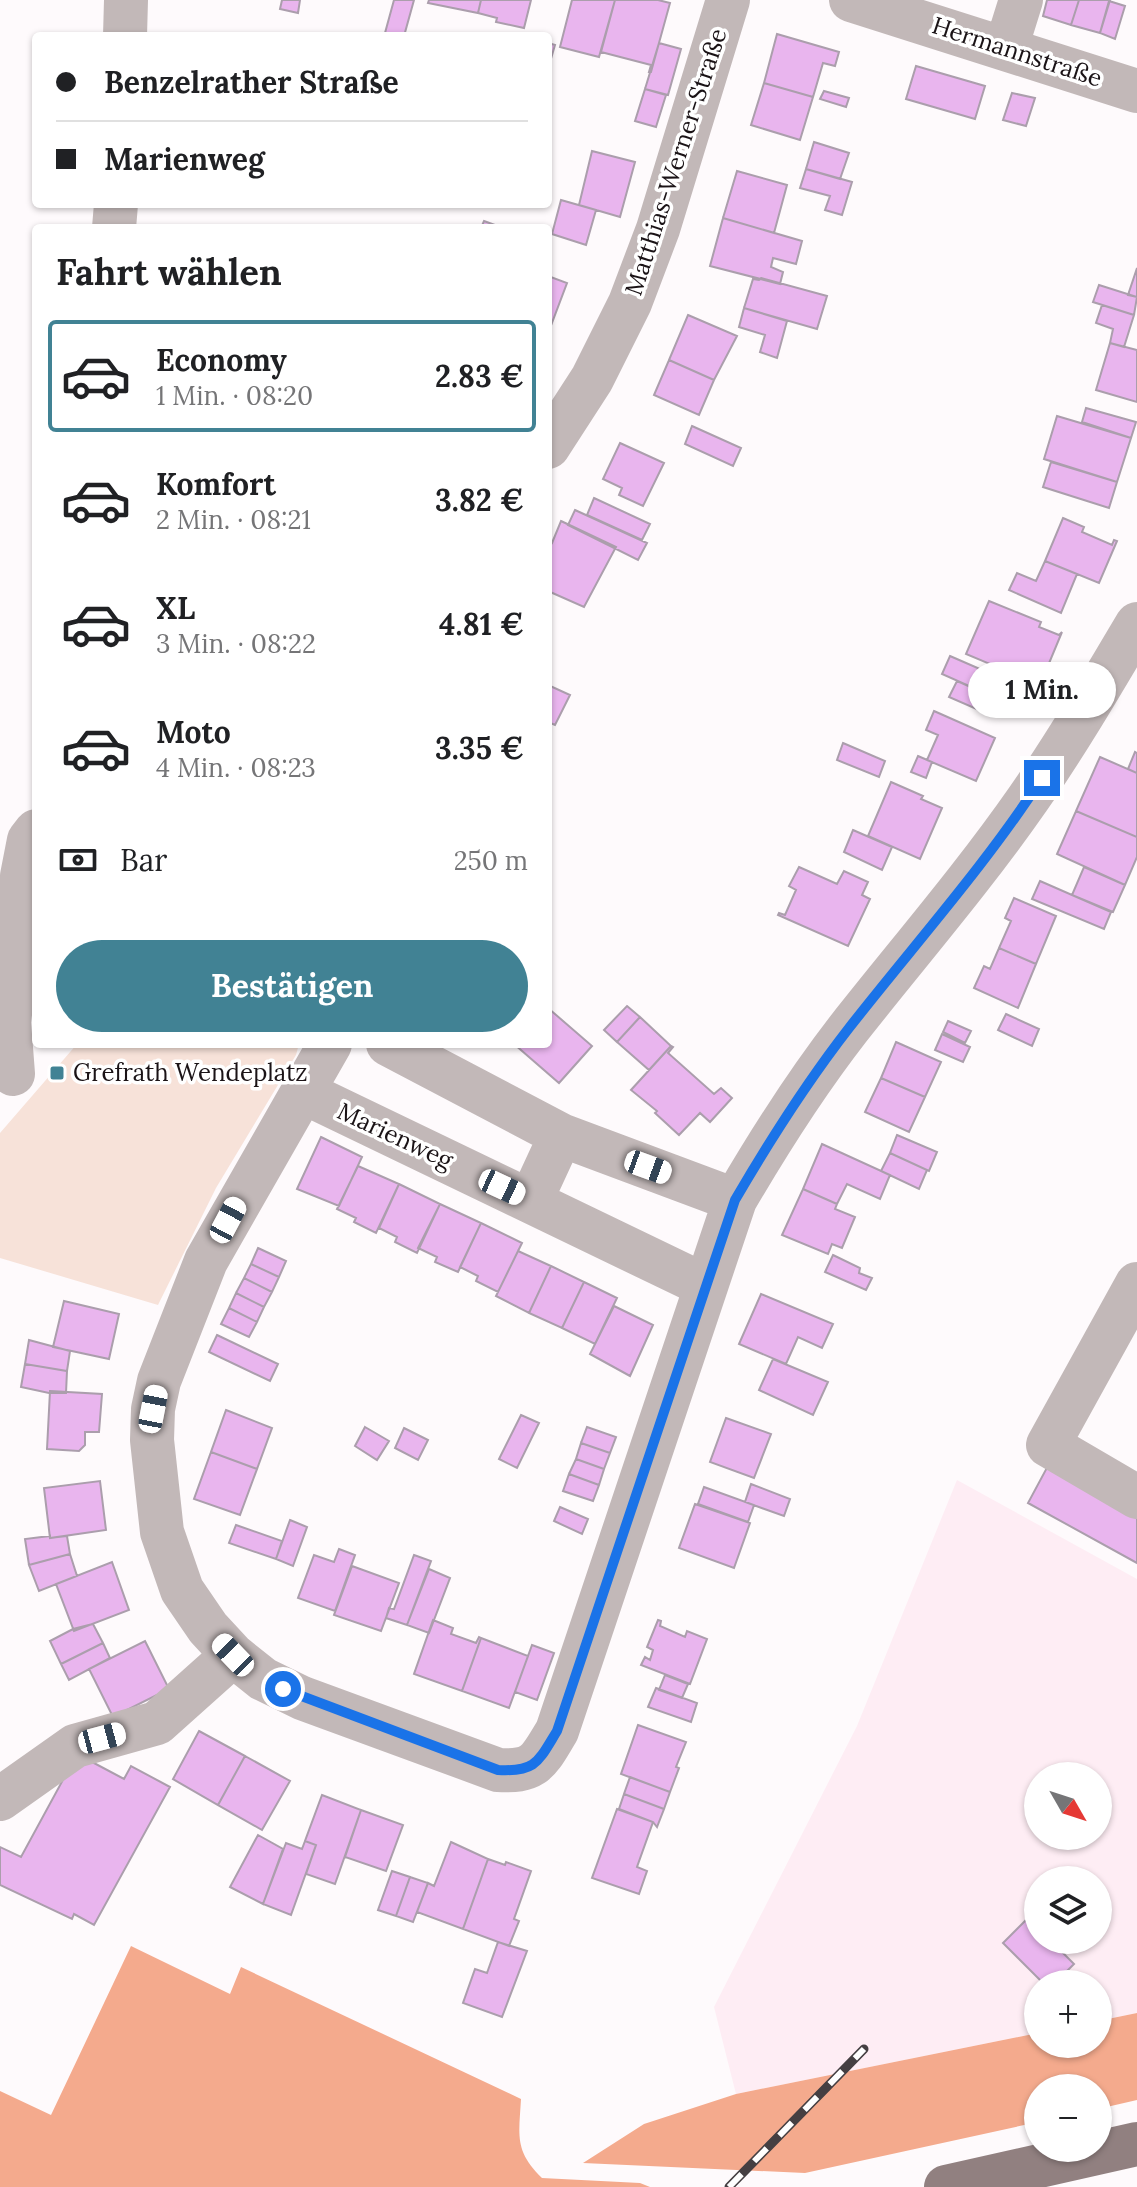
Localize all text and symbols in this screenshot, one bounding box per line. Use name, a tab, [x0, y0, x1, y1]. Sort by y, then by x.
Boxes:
street label: Hermannstraße	[928, 9, 1106, 94]
street label: Matthias-Werner-Straße	[618, 24, 733, 299]
text: Benzelrather Straße	[104, 63, 399, 101]
text: Marienweg	[104, 140, 265, 178]
text: Fahrt wählen	[56, 249, 282, 295]
icon: car	[60, 340, 132, 412]
text: Economy	[156, 341, 287, 379]
text: 2.83 €	[435, 357, 524, 395]
text: 1 Min. · 08:20	[156, 379, 313, 412]
icon: car	[60, 464, 132, 536]
text: Komfort	[156, 465, 276, 503]
text: 3.82 €	[435, 481, 524, 519]
text: 2 Min. · 08:21	[156, 503, 311, 536]
icon: car	[60, 588, 132, 660]
text: XL	[156, 589, 195, 627]
text: 4.81 €	[439, 605, 524, 643]
text: 3 Min. · 08:22	[156, 627, 316, 660]
callout: 1 Min.	[968, 662, 1116, 718]
text: 1 Min.	[1005, 673, 1079, 706]
icon: car	[60, 712, 132, 784]
text: Moto	[156, 713, 231, 751]
text: 3.35 €	[435, 729, 524, 767]
text: 4 Min. · 08:23	[156, 751, 316, 784]
route end	[1024, 760, 1060, 796]
icon: cash	[56, 838, 100, 882]
text: Bar	[120, 841, 167, 879]
text: 250 m	[454, 844, 528, 877]
button: Bestätigen	[56, 940, 528, 1032]
place label: Grefrath Wendeplatz	[73, 1057, 308, 1088]
marker: Grefrath Wendeplatz	[48, 1064, 66, 1082]
street label: Marienweg	[332, 1095, 459, 1176]
car	[621, 1148, 675, 1186]
car	[475, 1166, 529, 1208]
car	[206, 1193, 250, 1247]
car	[137, 1383, 169, 1435]
car	[208, 1629, 258, 1681]
route start	[265, 1671, 301, 1707]
car	[76, 1720, 128, 1756]
north arrow	[1024, 1762, 1112, 1850]
map controls	[1024, 1762, 1112, 2162]
button: layers	[1024, 1866, 1112, 1954]
button: +	[1024, 1970, 1112, 2058]
button: −	[1024, 2074, 1112, 2162]

